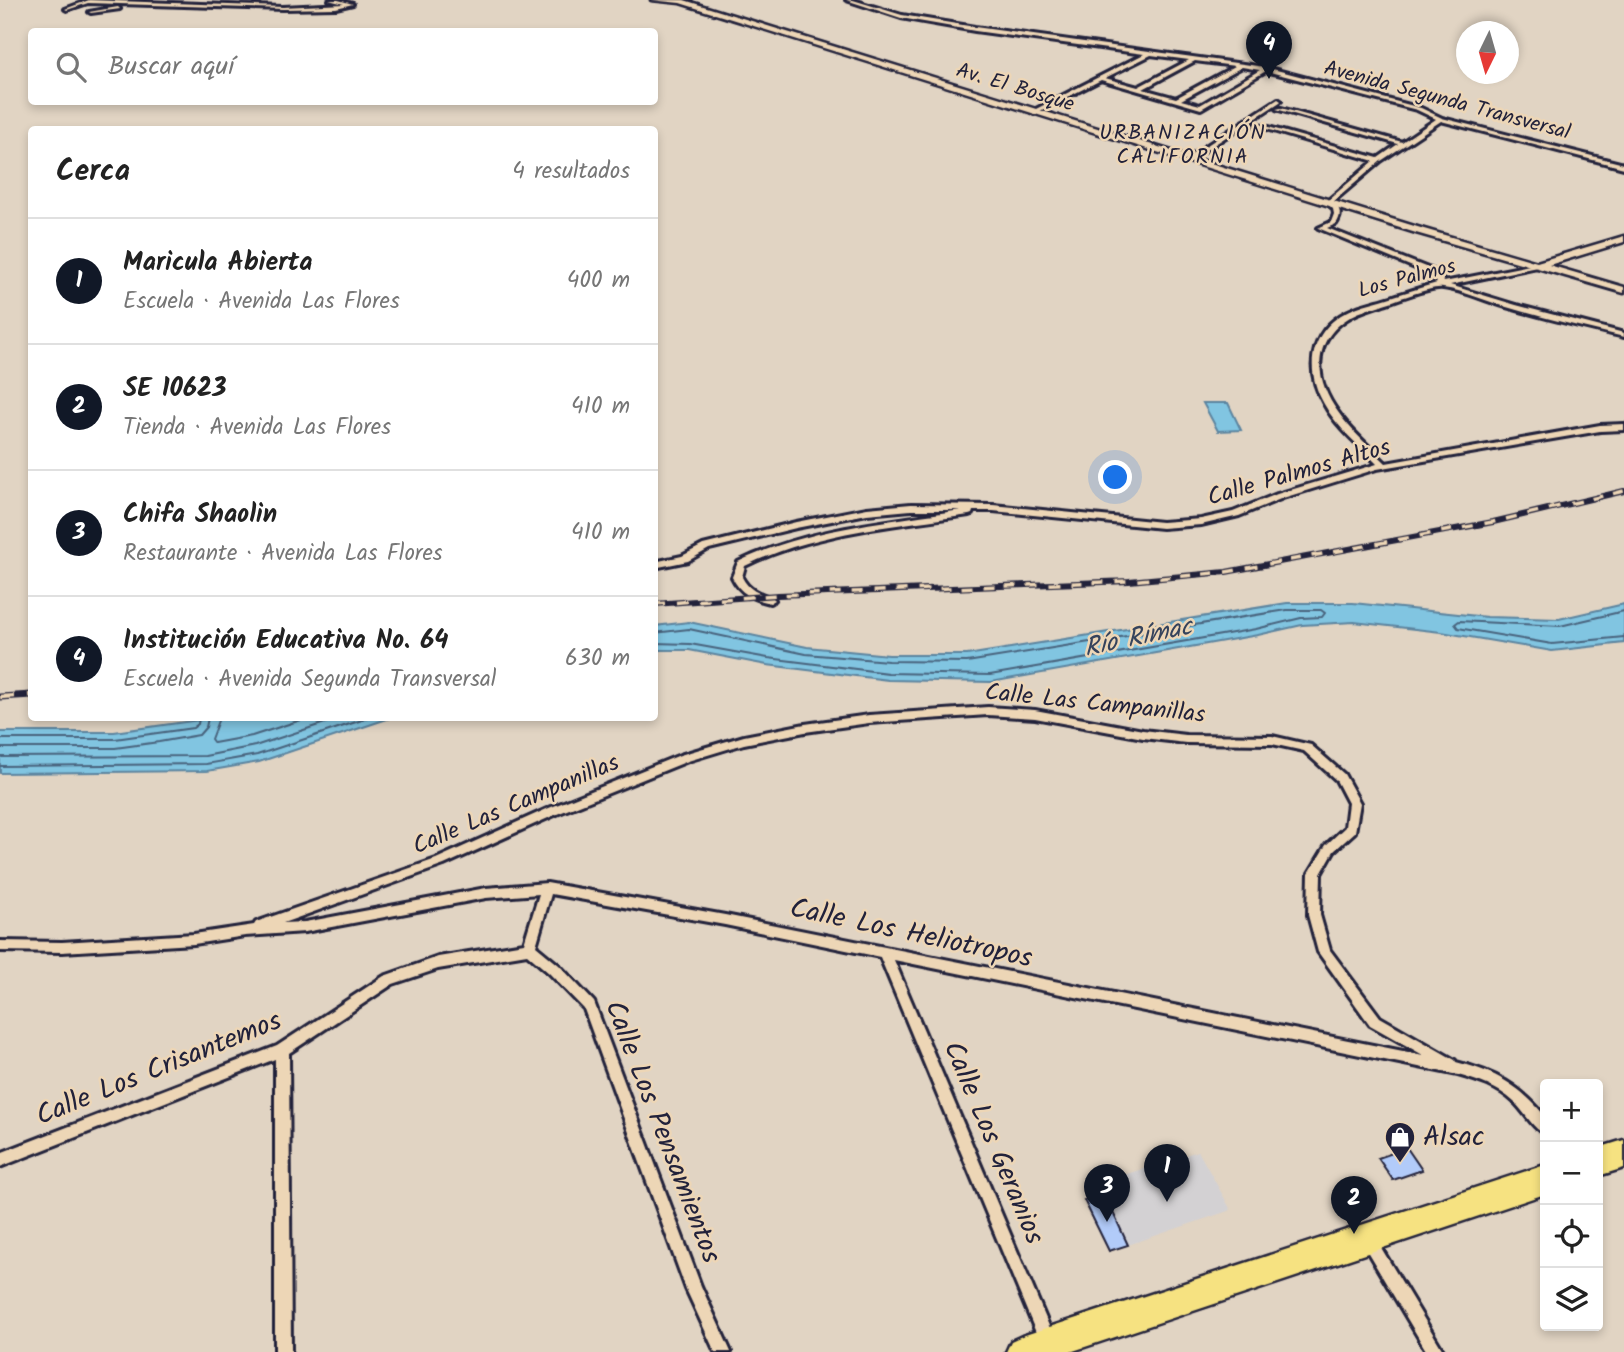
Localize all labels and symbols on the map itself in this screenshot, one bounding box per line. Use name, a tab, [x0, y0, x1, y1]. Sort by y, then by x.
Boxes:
pin: 4	[1246, 21, 1292, 79]
north arrow	[1456, 21, 1519, 84]
street label: Avenida Segunda Transversal	[1320, 52, 1574, 150]
street label: Av. El Bosque	[952, 54, 1079, 122]
district label: URBANIZACIÓN CALIFORNIA	[1099, 117, 1267, 174]
street label: Los Palmos	[1354, 250, 1460, 308]
street label: Calle Palmos Altos	[1203, 428, 1395, 518]
your location	[1098, 460, 1132, 494]
water label: Río Rímac	[1080, 606, 1198, 670]
street label: Calle Las Campanillas	[983, 673, 1207, 735]
street label: Calle Las Campanillas	[407, 744, 625, 866]
street label: Calle Los Heliotropos	[786, 886, 1037, 982]
street label: Calle Los Pensamientos	[591, 994, 733, 1270]
street label: Calle Los Crisantemos	[29, 999, 289, 1139]
street label: Calle Los Geranios	[930, 1034, 1056, 1252]
place label: Alsac	[1423, 1115, 1484, 1160]
shop icon: Alsac	[1383, 1120, 1417, 1164]
pin: 1	[1144, 1144, 1190, 1202]
pin: 3	[1084, 1164, 1130, 1222]
pin: 2	[1331, 1176, 1377, 1234]

